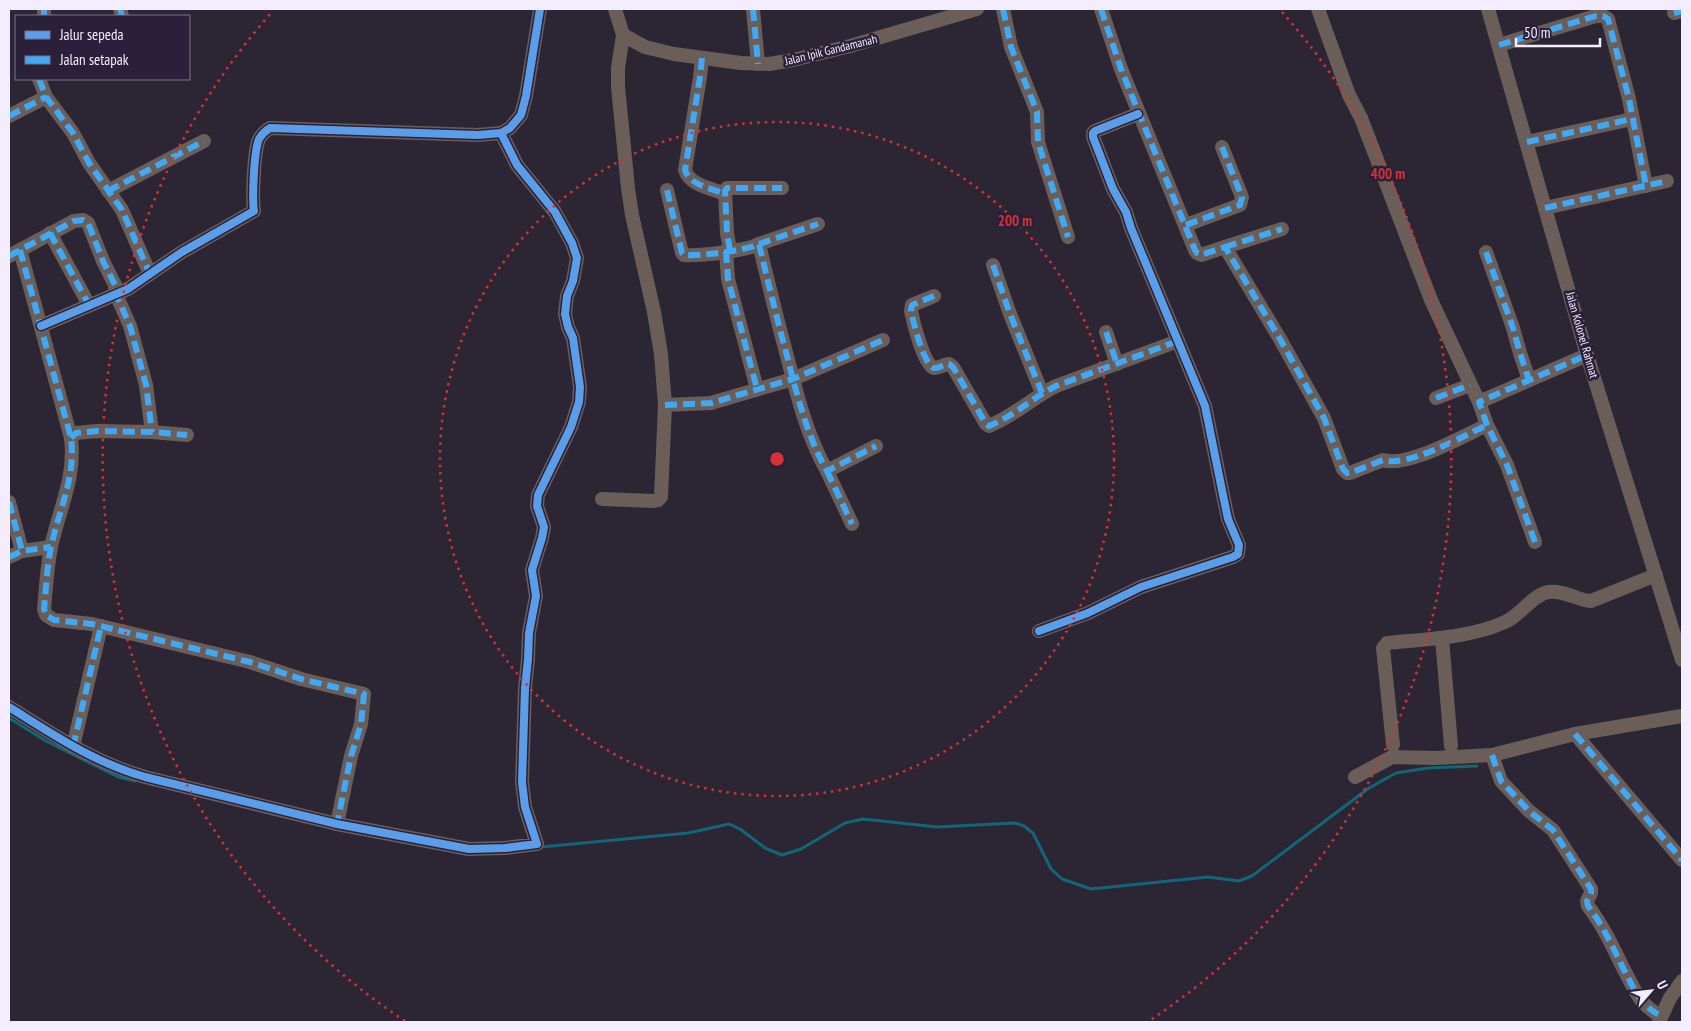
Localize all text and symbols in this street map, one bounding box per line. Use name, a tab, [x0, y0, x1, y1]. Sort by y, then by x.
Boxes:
legend	[15, 15, 190, 80]
scale bar	[1516, 15, 1600, 47]
text: 50 m	[1524, 23, 1550, 42]
text: Jalur sepeda	[59, 25, 123, 44]
street label: Jalan Ipik Gandamanah	[782, 31, 879, 68]
text: Jalan setapak	[59, 50, 129, 69]
text: 400 m	[1371, 164, 1405, 183]
text: 200 m	[998, 211, 1032, 230]
street label: Jalan Kolonel Rahmat	[1563, 289, 1602, 380]
centre of rings	[768, 450, 786, 468]
north arrow	[1626, 966, 1676, 1016]
text: U	[1653, 977, 1672, 992]

